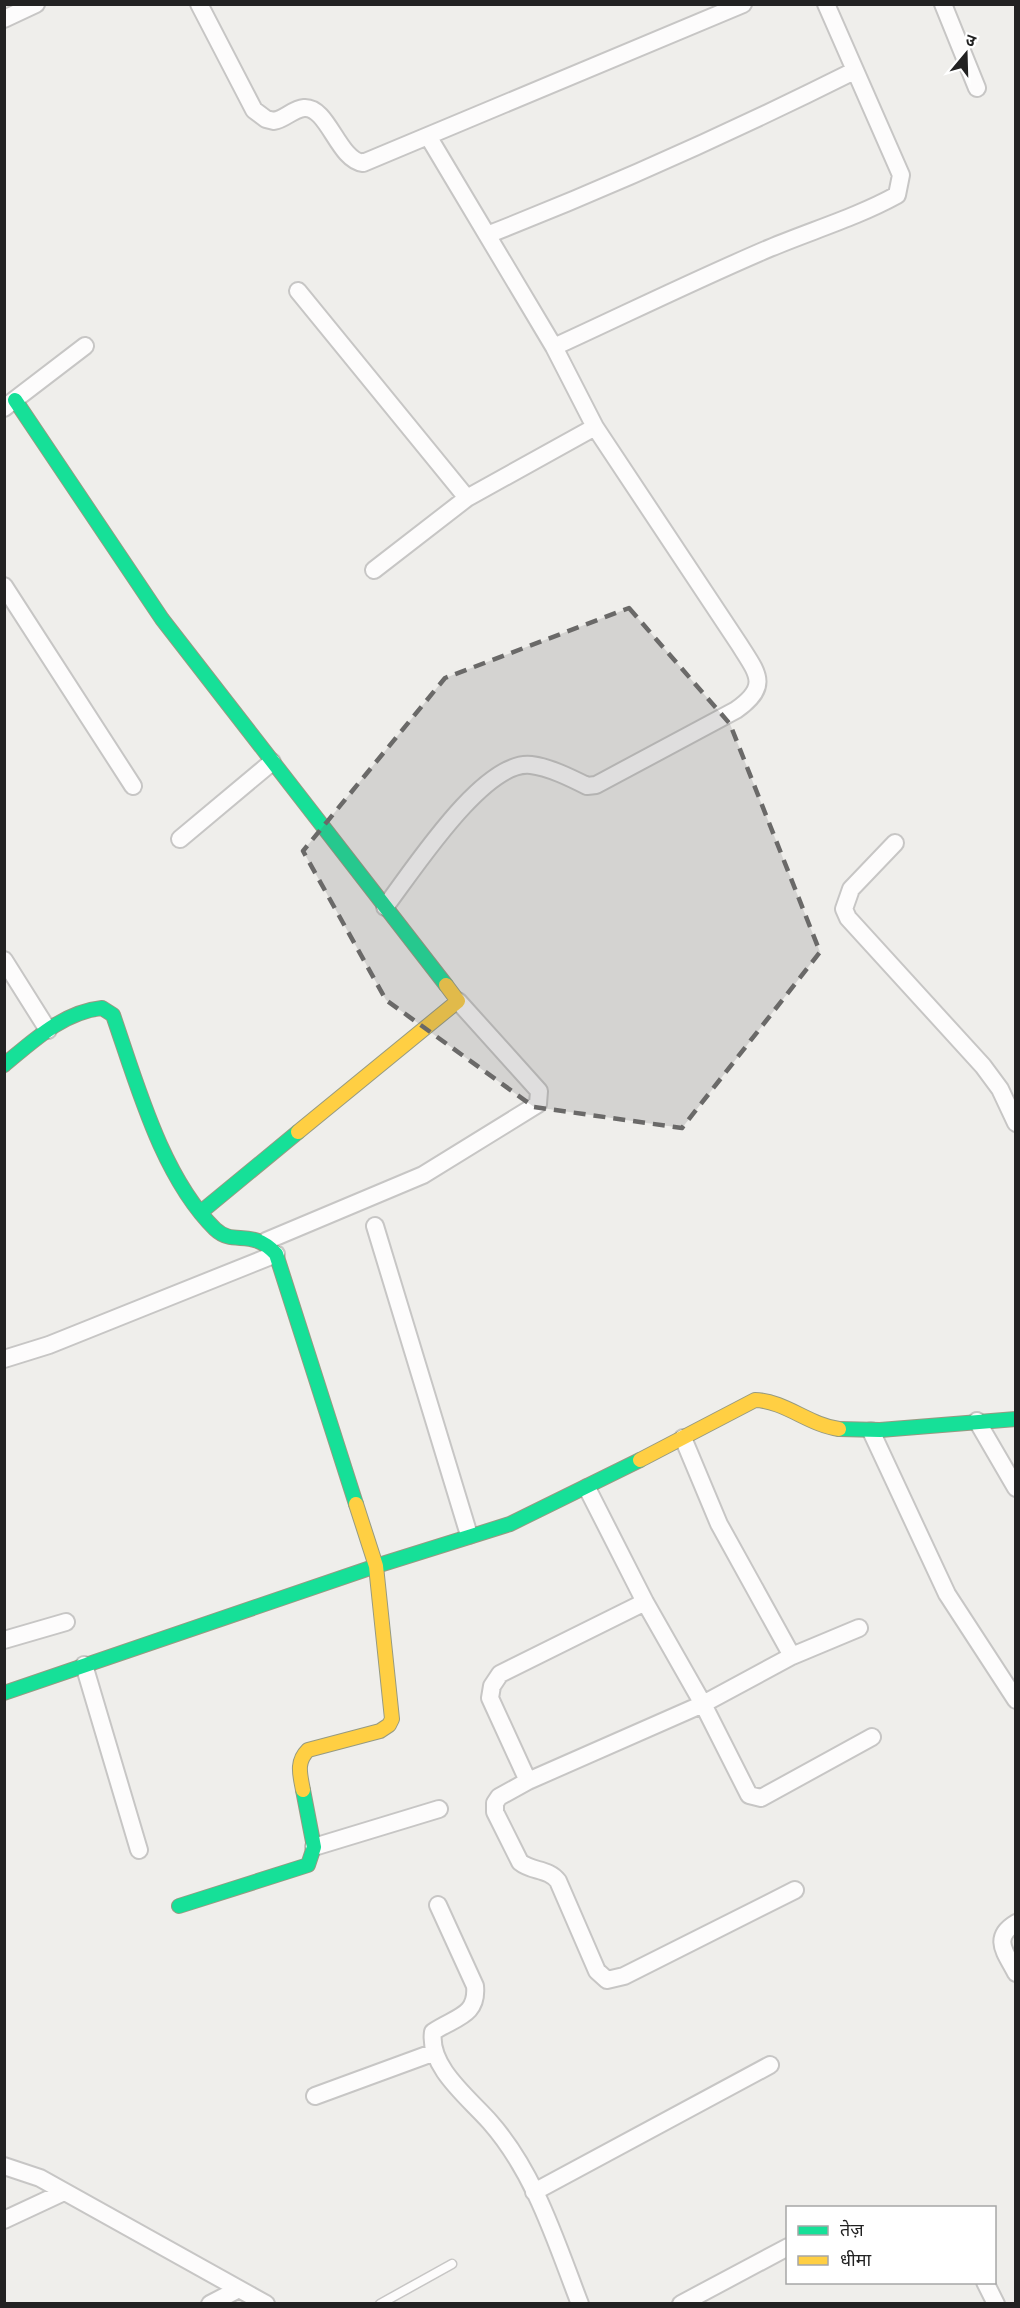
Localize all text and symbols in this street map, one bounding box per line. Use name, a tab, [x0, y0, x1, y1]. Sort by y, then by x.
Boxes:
north arrow	[936, 24, 996, 84]
text: उ	[963, 30, 979, 51]
legend	[786, 2206, 996, 2284]
text: तेज़	[840, 2219, 864, 2240]
text: धीमा	[840, 2249, 871, 2270]

